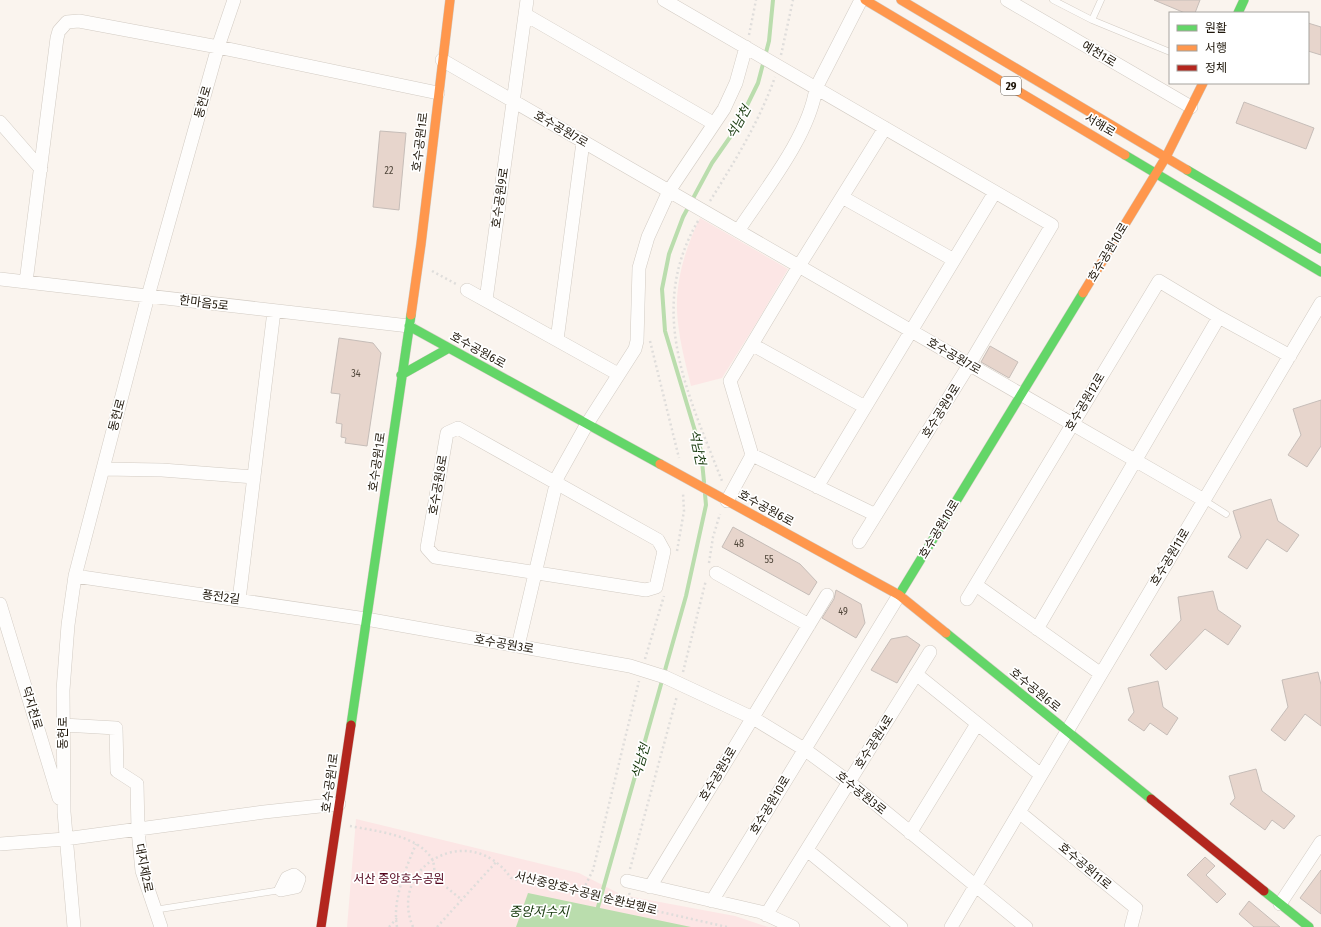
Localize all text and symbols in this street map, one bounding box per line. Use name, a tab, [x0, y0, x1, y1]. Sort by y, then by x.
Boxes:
legend	[1169, 12, 1309, 84]
text: 원활	[1205, 21, 1227, 35]
street label: 예천1로	[1079, 38, 1119, 70]
text: 서행	[1205, 41, 1227, 55]
text: 정체	[1205, 61, 1227, 75]
road number: 29	[1001, 77, 1021, 95]
street label: 동헌로	[192, 84, 214, 120]
water label: 석남천	[723, 102, 754, 142]
street label: 호수공원7로	[531, 108, 591, 150]
street label: 서해로	[1082, 110, 1118, 140]
street label: 호수공원1로	[409, 111, 431, 173]
house number: 22	[385, 165, 394, 177]
street label: 호수공원9로	[489, 167, 511, 229]
street label: 호수공원10로	[1085, 220, 1131, 284]
street label: 한마음5로	[178, 293, 230, 313]
street label: 호수공원6로	[448, 329, 508, 371]
street label: 호수공원7로	[924, 335, 984, 377]
house number: 34	[351, 368, 361, 380]
street label: 호수공원12로	[1062, 370, 1108, 434]
street label: 호수공원9로	[919, 381, 963, 441]
street label: 동헌로	[106, 397, 128, 433]
water label: 석남천	[686, 428, 709, 467]
street label: 호수공원1로	[366, 431, 388, 493]
street label: 호수공원8로	[426, 454, 450, 516]
street label: 호수공원6로	[736, 487, 796, 529]
street label: 호수공원10로	[916, 497, 962, 561]
street label: 호수공원11로	[1147, 526, 1193, 588]
house number: 48	[734, 538, 744, 550]
house number: 55	[764, 554, 774, 566]
street label: 풍전2길	[201, 587, 241, 607]
house number: 49	[838, 606, 848, 618]
street label: 호수공원3로	[473, 632, 535, 656]
street label: 호수공원6로	[1007, 665, 1063, 715]
street label: 덕지천로	[19, 685, 45, 731]
street label: 호수공원4로	[852, 712, 896, 772]
street label: 동헌로	[56, 716, 70, 750]
water label: 석남천	[628, 741, 653, 780]
street label: 호수공원5로	[696, 744, 740, 804]
street label: 호수공원1로	[319, 752, 341, 814]
street label: 호수공원3로	[833, 768, 889, 818]
street label: 호수공원10로	[747, 773, 793, 837]
street label: 호수공원11로	[1056, 840, 1114, 892]
street label: 대지제2로	[132, 842, 156, 894]
street label: 서산중앙호수공원 순환보행로	[513, 869, 659, 917]
park label: 서산 중앙호수공원	[353, 872, 445, 886]
water label: 중앙저수지	[509, 904, 570, 919]

